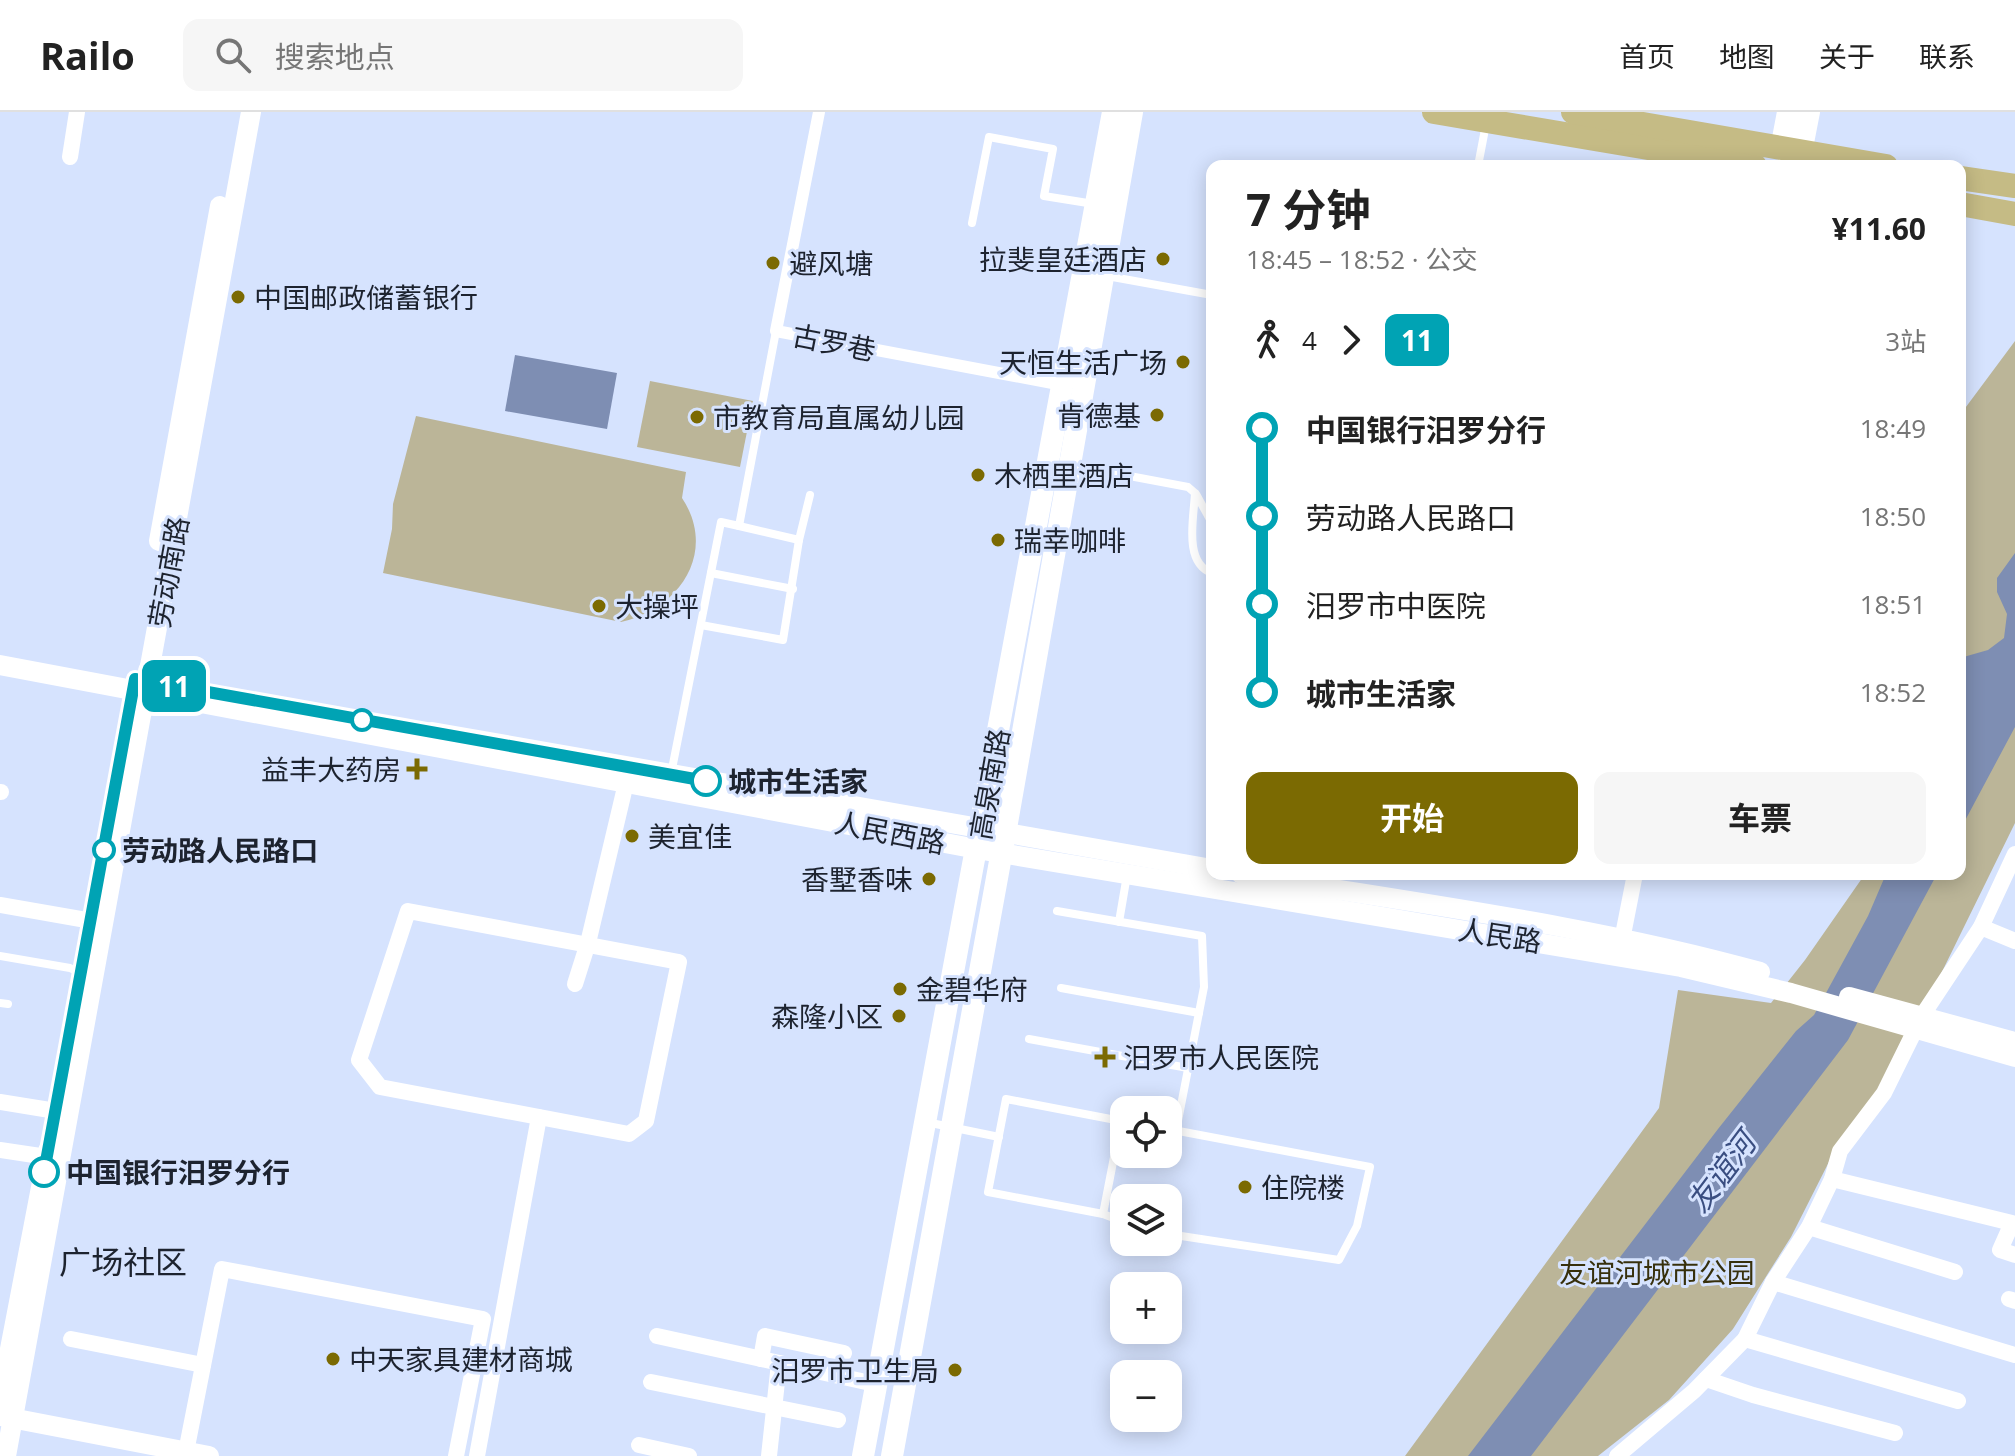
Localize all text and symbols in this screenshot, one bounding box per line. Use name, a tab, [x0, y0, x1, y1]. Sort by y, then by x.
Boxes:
search box	[183, 19, 743, 91]
text: Railo	[40, 29, 135, 81]
icon: search	[211, 33, 255, 77]
text: 搜索地点	[275, 36, 395, 77]
text: 首页	[1619, 37, 1675, 75]
text: 地图	[1719, 37, 1775, 75]
text: 关于	[1819, 37, 1875, 75]
text: 联系	[1919, 37, 1975, 75]
text: 7 分钟	[1246, 179, 1371, 239]
text: ¥11.60	[1832, 208, 1926, 249]
place label: 拉斐皇廷酒店	[979, 240, 1147, 278]
text: 18:45 – 18:52 · 公交	[1246, 241, 1477, 277]
place label: 避风塘	[789, 244, 873, 282]
marker: 拉斐皇廷酒店	[1154, 250, 1172, 268]
marker: 避风塘	[764, 254, 782, 272]
place label: 中国邮政储蓄银行	[254, 278, 478, 316]
marker: 中国邮政储蓄银行	[229, 288, 247, 306]
street label: 古罗巷	[789, 315, 879, 369]
icon: walk	[1246, 318, 1290, 362]
icon: forward	[1329, 318, 1373, 362]
text: 11	[1401, 321, 1433, 359]
text: 4	[1302, 322, 1317, 358]
text: 3站	[1885, 323, 1926, 359]
place label: 天恒生活广场	[999, 343, 1167, 381]
marker: 天恒生活广场	[1174, 353, 1192, 371]
place label: 肯德基	[1057, 396, 1141, 434]
place label: 市教育局直属幼儿园	[713, 398, 965, 436]
marker: 肯德基	[1148, 406, 1166, 424]
marker: 市教育局直属幼儿园	[688, 408, 706, 426]
text: 中国银行汨罗分行	[1306, 409, 1546, 450]
text: 18:49	[1860, 410, 1926, 446]
place label: 木栖里酒店	[994, 456, 1134, 494]
marker: 木栖里酒店	[969, 466, 987, 484]
text: 劳动路人民路口	[1306, 497, 1516, 538]
text: 18:50	[1860, 498, 1926, 534]
street label: 劳动南路	[140, 514, 196, 630]
place label: 瑞幸咖啡	[1014, 521, 1126, 559]
marker: 瑞幸咖啡	[989, 531, 1007, 549]
text: 汨罗市中医院	[1306, 585, 1486, 626]
text: 18:51	[1860, 586, 1926, 622]
place label: 大操坪	[615, 587, 699, 625]
marker: 大操坪	[590, 597, 608, 615]
line badge: 11	[138, 660, 210, 712]
text: 11	[158, 667, 190, 705]
text: 城市生活家	[1306, 673, 1456, 714]
text: 18:52	[1860, 674, 1926, 710]
unlabelled marker	[351, 709, 373, 731]
street label: 高泉南路	[961, 726, 1017, 842]
place label: 益丰大药房	[261, 750, 401, 788]
marker: 益丰大药房	[408, 760, 426, 778]
place label: 城市生活家	[728, 762, 868, 800]
marker: 城市生活家	[691, 766, 721, 796]
button: 开始	[1246, 772, 1578, 864]
button: 车票	[1594, 772, 1926, 864]
street label: 人民西路	[831, 803, 949, 861]
place label: 美宜佳	[648, 817, 732, 855]
marker: 美宜佳	[623, 827, 641, 845]
place label: 劳动路人民路口	[122, 831, 318, 869]
marker: 劳动路人民路口	[93, 839, 115, 861]
place label: 香墅香味	[801, 860, 913, 898]
marker: 香墅香味	[920, 870, 938, 888]
street label: 人民路	[1456, 910, 1544, 960]
place label: 金碧华府	[916, 970, 1028, 1008]
marker: 金碧华府	[891, 980, 909, 998]
place label: 森隆小区	[771, 997, 883, 1035]
marker: 森隆小区	[890, 1007, 908, 1025]
place label: 汨罗市人民医院	[1123, 1038, 1319, 1076]
marker: 汨罗市人民医院	[1094, 1046, 1116, 1068]
map controls	[1110, 1096, 1182, 1432]
button: locate	[1110, 1096, 1182, 1168]
water label: 友谊河	[1678, 1120, 1767, 1220]
place label: 中国银行汨罗分行	[66, 1153, 290, 1191]
marker: 中国银行汨罗分行	[29, 1157, 59, 1187]
place label: 住院楼	[1261, 1168, 1345, 1206]
marker: 住院楼	[1236, 1178, 1254, 1196]
button: layers	[1110, 1184, 1182, 1256]
district label: 广场社区	[59, 1240, 187, 1283]
park label: 友谊河城市公园	[1559, 1253, 1755, 1291]
button: +	[1110, 1272, 1182, 1344]
place label: 中天家具建材商城	[349, 1340, 573, 1378]
marker: 中天家具建材商城	[324, 1350, 342, 1368]
place label: 汨罗市卫生局	[771, 1351, 939, 1389]
button: −	[1110, 1360, 1182, 1432]
marker: 汨罗市卫生局	[946, 1361, 964, 1379]

